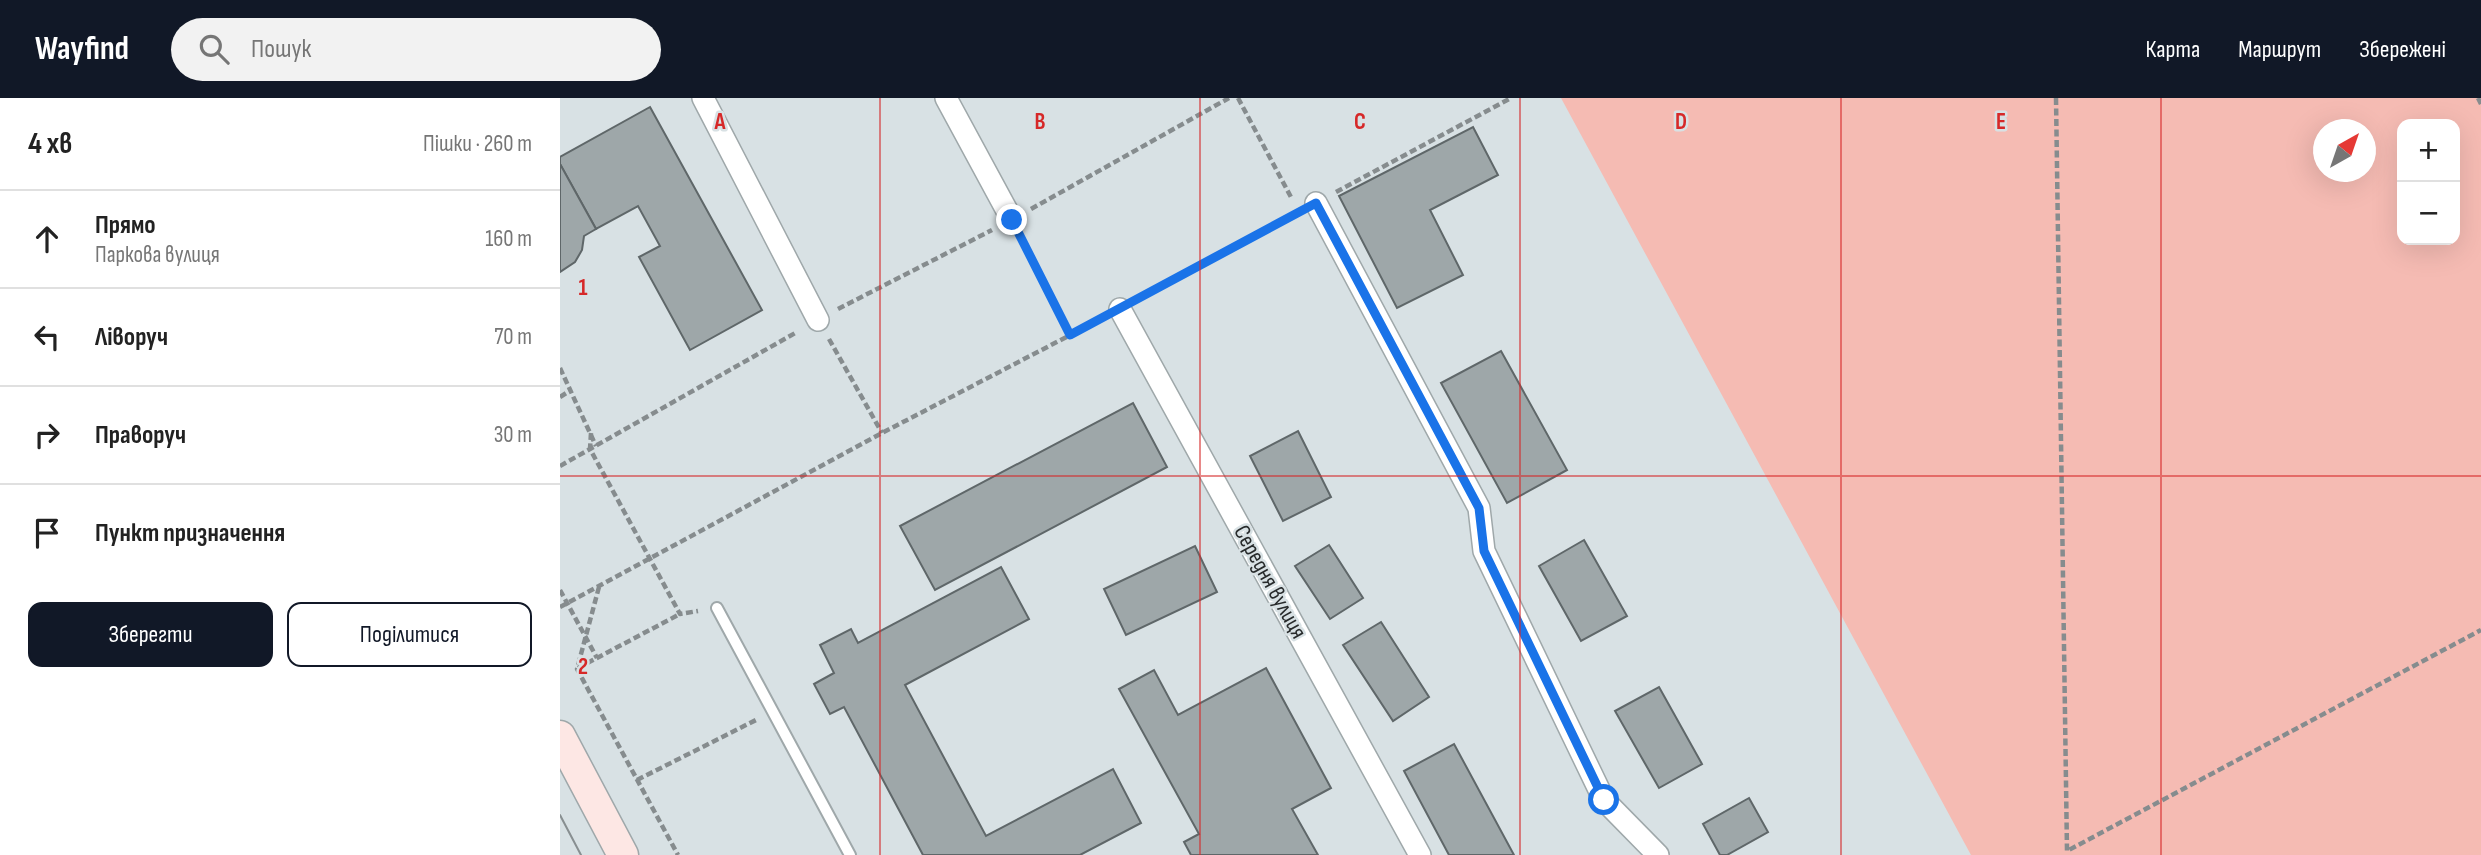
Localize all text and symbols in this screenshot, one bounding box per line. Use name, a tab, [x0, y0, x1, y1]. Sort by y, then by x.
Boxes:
search box	[171, 18, 661, 81]
text: Wayfind	[35, 29, 129, 69]
icon: search	[195, 30, 233, 68]
text: Пошук	[251, 34, 311, 65]
text: Карта	[2146, 35, 2200, 64]
text: Маршрут	[2238, 35, 2321, 64]
text: Збережені	[2359, 35, 2446, 64]
text: A	[714, 108, 727, 136]
text: B	[1035, 108, 1046, 136]
text: C	[1354, 108, 1366, 136]
text: D	[1675, 108, 1687, 136]
text: E	[1996, 108, 2006, 136]
north arrow	[2313, 119, 2376, 182]
map controls	[2397, 119, 2460, 245]
button: +	[2397, 119, 2460, 182]
text: 4 хв	[28, 126, 72, 162]
text: Пішки · 260 m	[423, 130, 532, 158]
button: −	[2397, 182, 2460, 245]
route end	[996, 204, 1027, 235]
text: Прямо	[95, 210, 156, 241]
icon: ahead	[28, 220, 66, 258]
text: 160 m	[485, 225, 532, 253]
text: Паркова вулиця	[95, 241, 220, 269]
text: 1	[578, 274, 588, 302]
icon: left	[28, 318, 66, 356]
text: Ліворуч	[95, 322, 168, 353]
text: 70 m	[494, 323, 532, 351]
icon: right	[28, 416, 66, 454]
text: Праворуч	[95, 420, 186, 451]
text: 30 m	[494, 421, 532, 449]
icon: arrive	[28, 514, 66, 552]
text: Пункт призначення	[95, 518, 285, 549]
street label: Середня вулиця	[1227, 520, 1313, 644]
button: Зберегти	[28, 602, 273, 667]
button: Поділитися	[287, 602, 532, 667]
text: 2	[578, 653, 588, 681]
route start	[1588, 784, 1619, 815]

